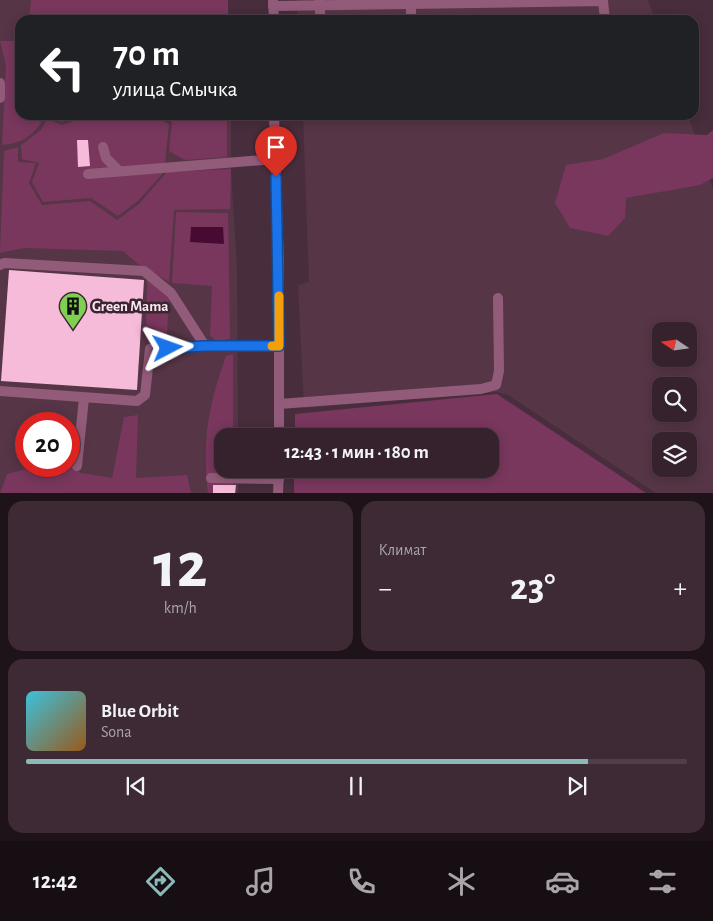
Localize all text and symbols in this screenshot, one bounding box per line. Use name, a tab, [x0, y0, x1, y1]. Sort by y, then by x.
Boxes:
icon: left	[30, 35, 95, 100]
text: 70 m	[113, 37, 180, 72]
text: улица Смычка	[113, 78, 238, 100]
pin	[255, 126, 297, 177]
icon: arrive	[262, 133, 290, 161]
building icon: Green Mama	[58, 291, 88, 330]
place label: Green Mama	[92, 299, 169, 314]
position arrow	[141, 321, 193, 373]
north arrow	[652, 322, 698, 368]
map controls	[652, 322, 697, 477]
button: search	[652, 377, 697, 422]
speed limit sign: 20	[15, 412, 80, 477]
button: layers	[652, 432, 697, 477]
text: 12:43 · 1 мин · 180 m	[284, 443, 429, 462]
text: 12	[153, 534, 207, 599]
text: Климат	[379, 542, 426, 558]
text: 23°	[510, 569, 555, 607]
text: −	[379, 575, 392, 603]
text: +	[674, 575, 687, 603]
text: km/h	[164, 600, 197, 616]
text: Blue Orbit	[101, 702, 179, 721]
text: Sona	[101, 724, 132, 740]
icon: previous	[122, 772, 150, 800]
icon: pause	[342, 772, 370, 800]
icon: next	[563, 772, 591, 800]
icon: directions	[143, 864, 178, 899]
icon: music	[243, 864, 278, 899]
icon: phone	[344, 864, 379, 899]
icon: climate	[444, 864, 479, 899]
icon: car	[545, 864, 580, 899]
icon: filters	[645, 864, 680, 899]
text: 12:42	[33, 870, 77, 892]

